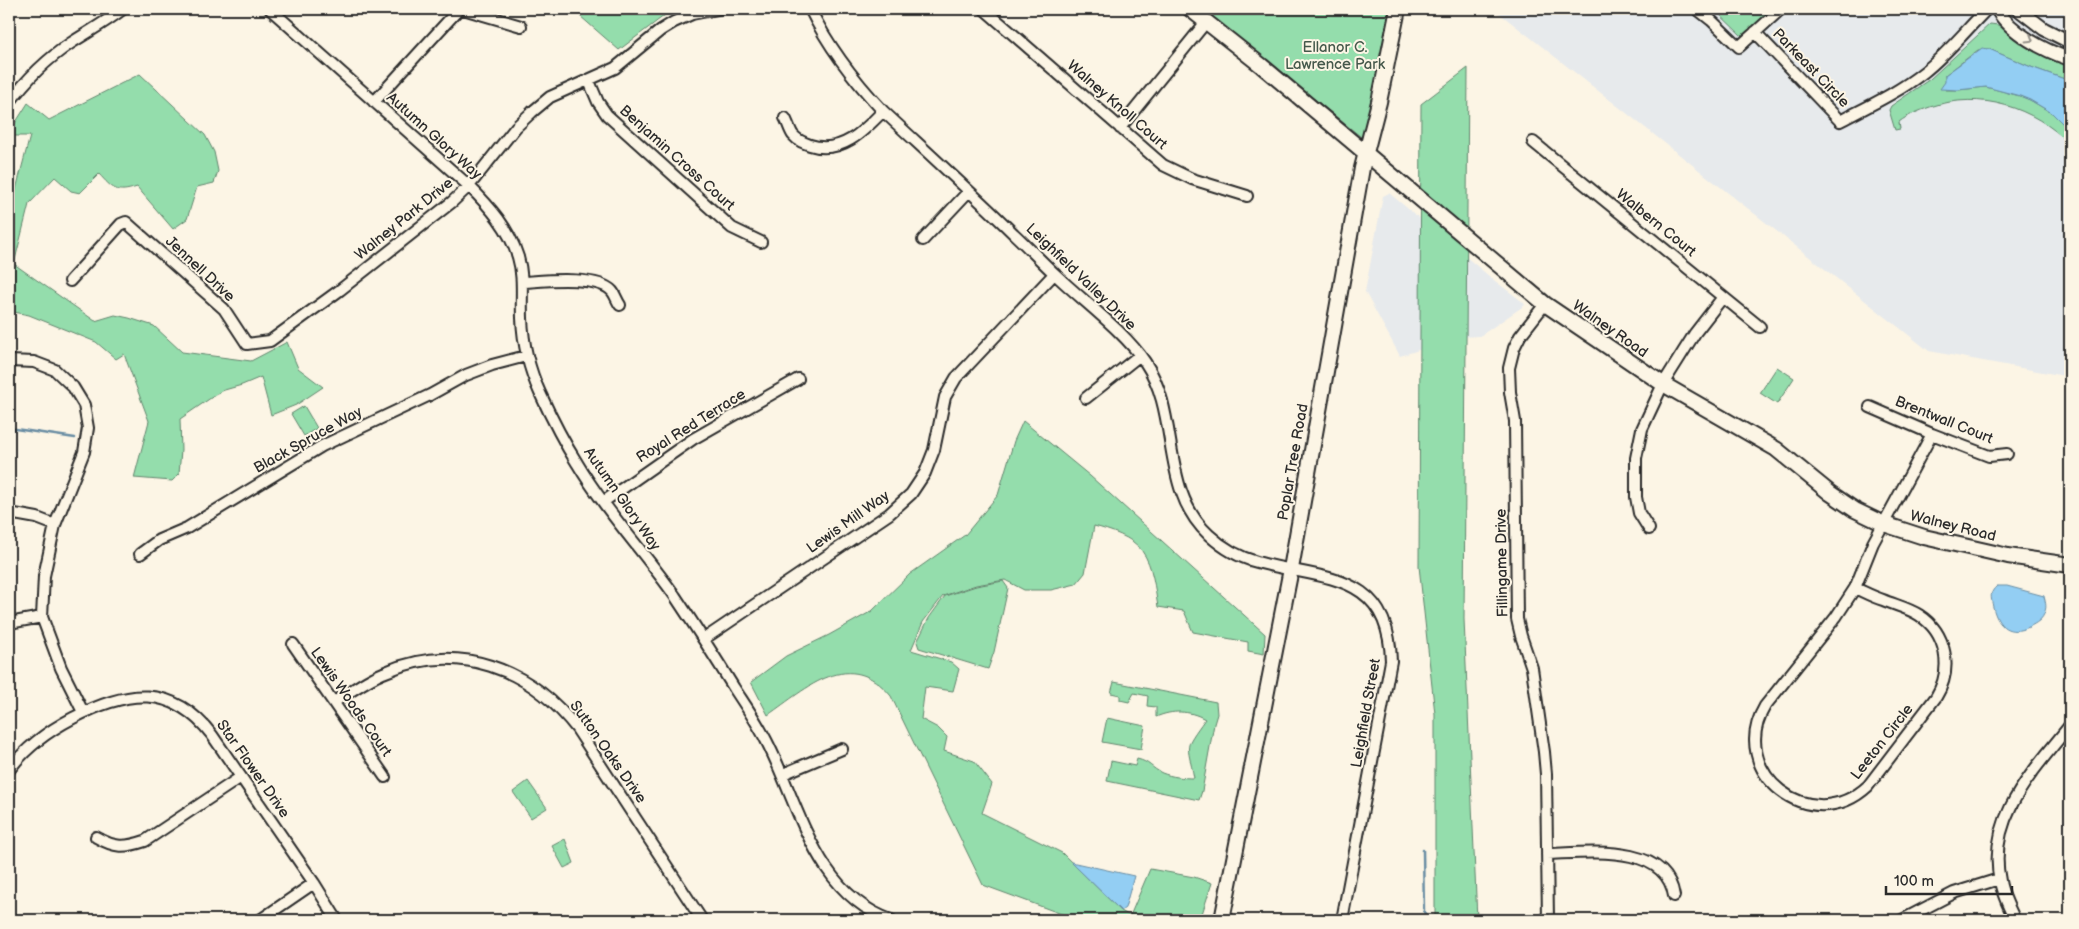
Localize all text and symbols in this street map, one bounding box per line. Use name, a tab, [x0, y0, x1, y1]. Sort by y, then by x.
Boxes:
street label: Parkeast Circle	[1768, 24, 1854, 112]
one-way arrow	[2024, 33, 2033, 42]
park label: Ellanor C. Lawrence Park	[1285, 38, 1386, 74]
street label: Walney Knoll Court	[1063, 56, 1171, 154]
street label: Autumn Glory Way	[382, 88, 486, 184]
street label: Benjamin Cross Court	[615, 101, 739, 215]
street label: Walney Park Drive	[351, 173, 457, 265]
street label: Walbern Court	[1612, 185, 1700, 261]
street label: Leighfield Valley Drive	[1022, 219, 1140, 335]
street label: Jennell Drive	[161, 232, 239, 306]
street label: Walney Road	[1569, 296, 1651, 362]
street label: Royal Red Terrace	[633, 385, 749, 467]
street label: Brentwall Court	[1892, 392, 1996, 448]
street label: Black Spruce Way	[250, 402, 366, 478]
street label: Poplar Tree Road	[1273, 402, 1313, 522]
street label: Autumn Glory Way	[579, 444, 665, 554]
street label: Lewis Mill Way	[803, 486, 893, 558]
street label: Walney Road	[1908, 506, 1998, 546]
street label: Fillingame Drive	[1492, 508, 1512, 618]
street label: Lewis Woods Court	[306, 644, 396, 761]
street label: Leighfield Street	[1347, 657, 1385, 769]
street label: Sutton Oaks Drive	[566, 697, 651, 807]
street label: Leeton Circle	[1847, 700, 1917, 784]
street label: Star Flower Drive	[212, 716, 294, 822]
scale bar	[1886, 864, 2013, 896]
text: 100 m	[1894, 872, 1934, 891]

